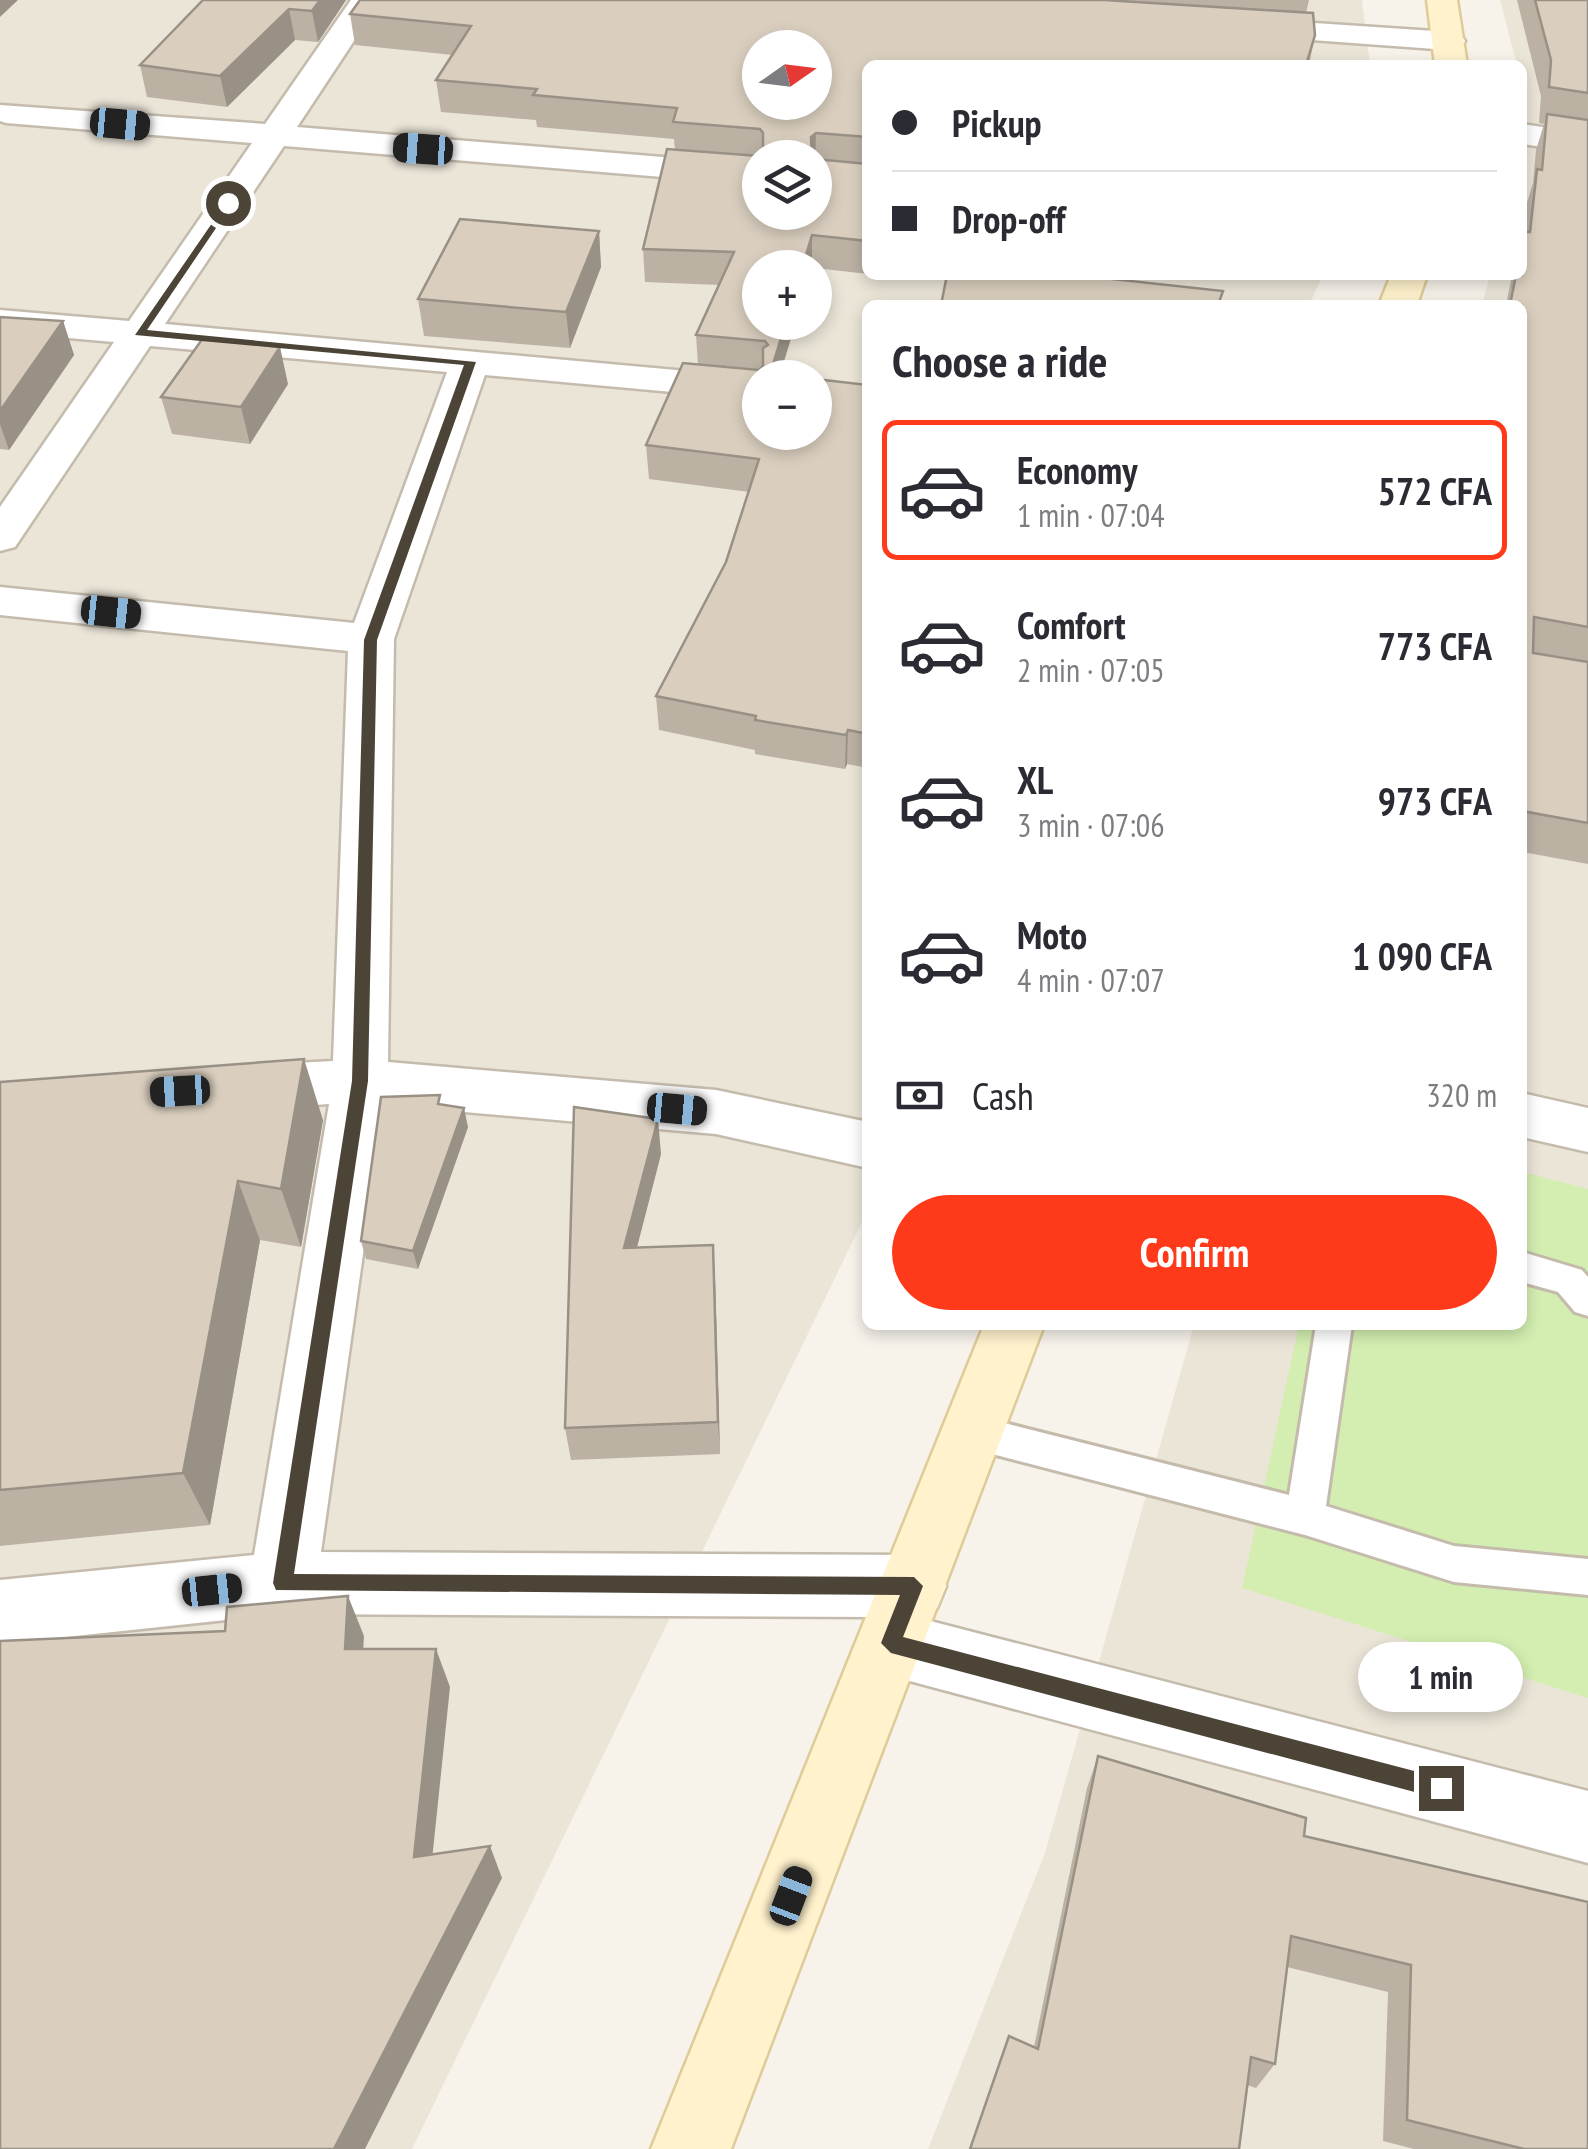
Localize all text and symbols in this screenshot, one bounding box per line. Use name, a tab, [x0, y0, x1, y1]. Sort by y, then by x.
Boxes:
north arrow	[742, 30, 832, 120]
map controls	[742, 30, 832, 450]
text: Pickup	[952, 98, 1042, 147]
car	[89, 106, 151, 142]
car	[392, 132, 454, 166]
button: layers	[742, 140, 832, 230]
route start	[206, 181, 251, 226]
text: Drop-off	[952, 194, 1066, 243]
button: +	[742, 250, 832, 340]
text: Choose a ride	[892, 331, 1107, 389]
button: −	[742, 360, 832, 450]
icon: car	[897, 445, 987, 535]
text: Economy	[1017, 445, 1137, 494]
text: 572 CFA	[1378, 466, 1492, 515]
text: 1 min · 07:04	[1017, 494, 1165, 536]
car	[80, 594, 142, 630]
icon: car	[897, 600, 987, 690]
text: Comfort	[1017, 600, 1126, 649]
text: 773 CFA	[1378, 621, 1492, 670]
text: 2 min · 07:05	[1017, 649, 1165, 691]
icon: car	[897, 755, 987, 845]
text: XL	[1017, 755, 1053, 804]
text: 973 CFA	[1378, 776, 1492, 825]
text: 3 min · 07:06	[1017, 804, 1165, 846]
icon: car	[897, 910, 987, 1000]
text: Moto	[1017, 910, 1087, 959]
text: 1 090 CFA	[1352, 931, 1492, 980]
text: 4 min · 07:07	[1017, 959, 1165, 1001]
icon: cash	[892, 1068, 947, 1123]
text: Cash	[972, 1071, 1034, 1120]
car	[149, 1074, 211, 1108]
text: 320 m	[1426, 1074, 1497, 1116]
car	[646, 1091, 708, 1127]
button: Confirm	[892, 1195, 1497, 1310]
car	[181, 1572, 243, 1608]
callout: 1 min	[1358, 1643, 1524, 1713]
text: 1 min	[1408, 1656, 1473, 1698]
route end	[1419, 1766, 1464, 1811]
car	[766, 1863, 816, 1929]

